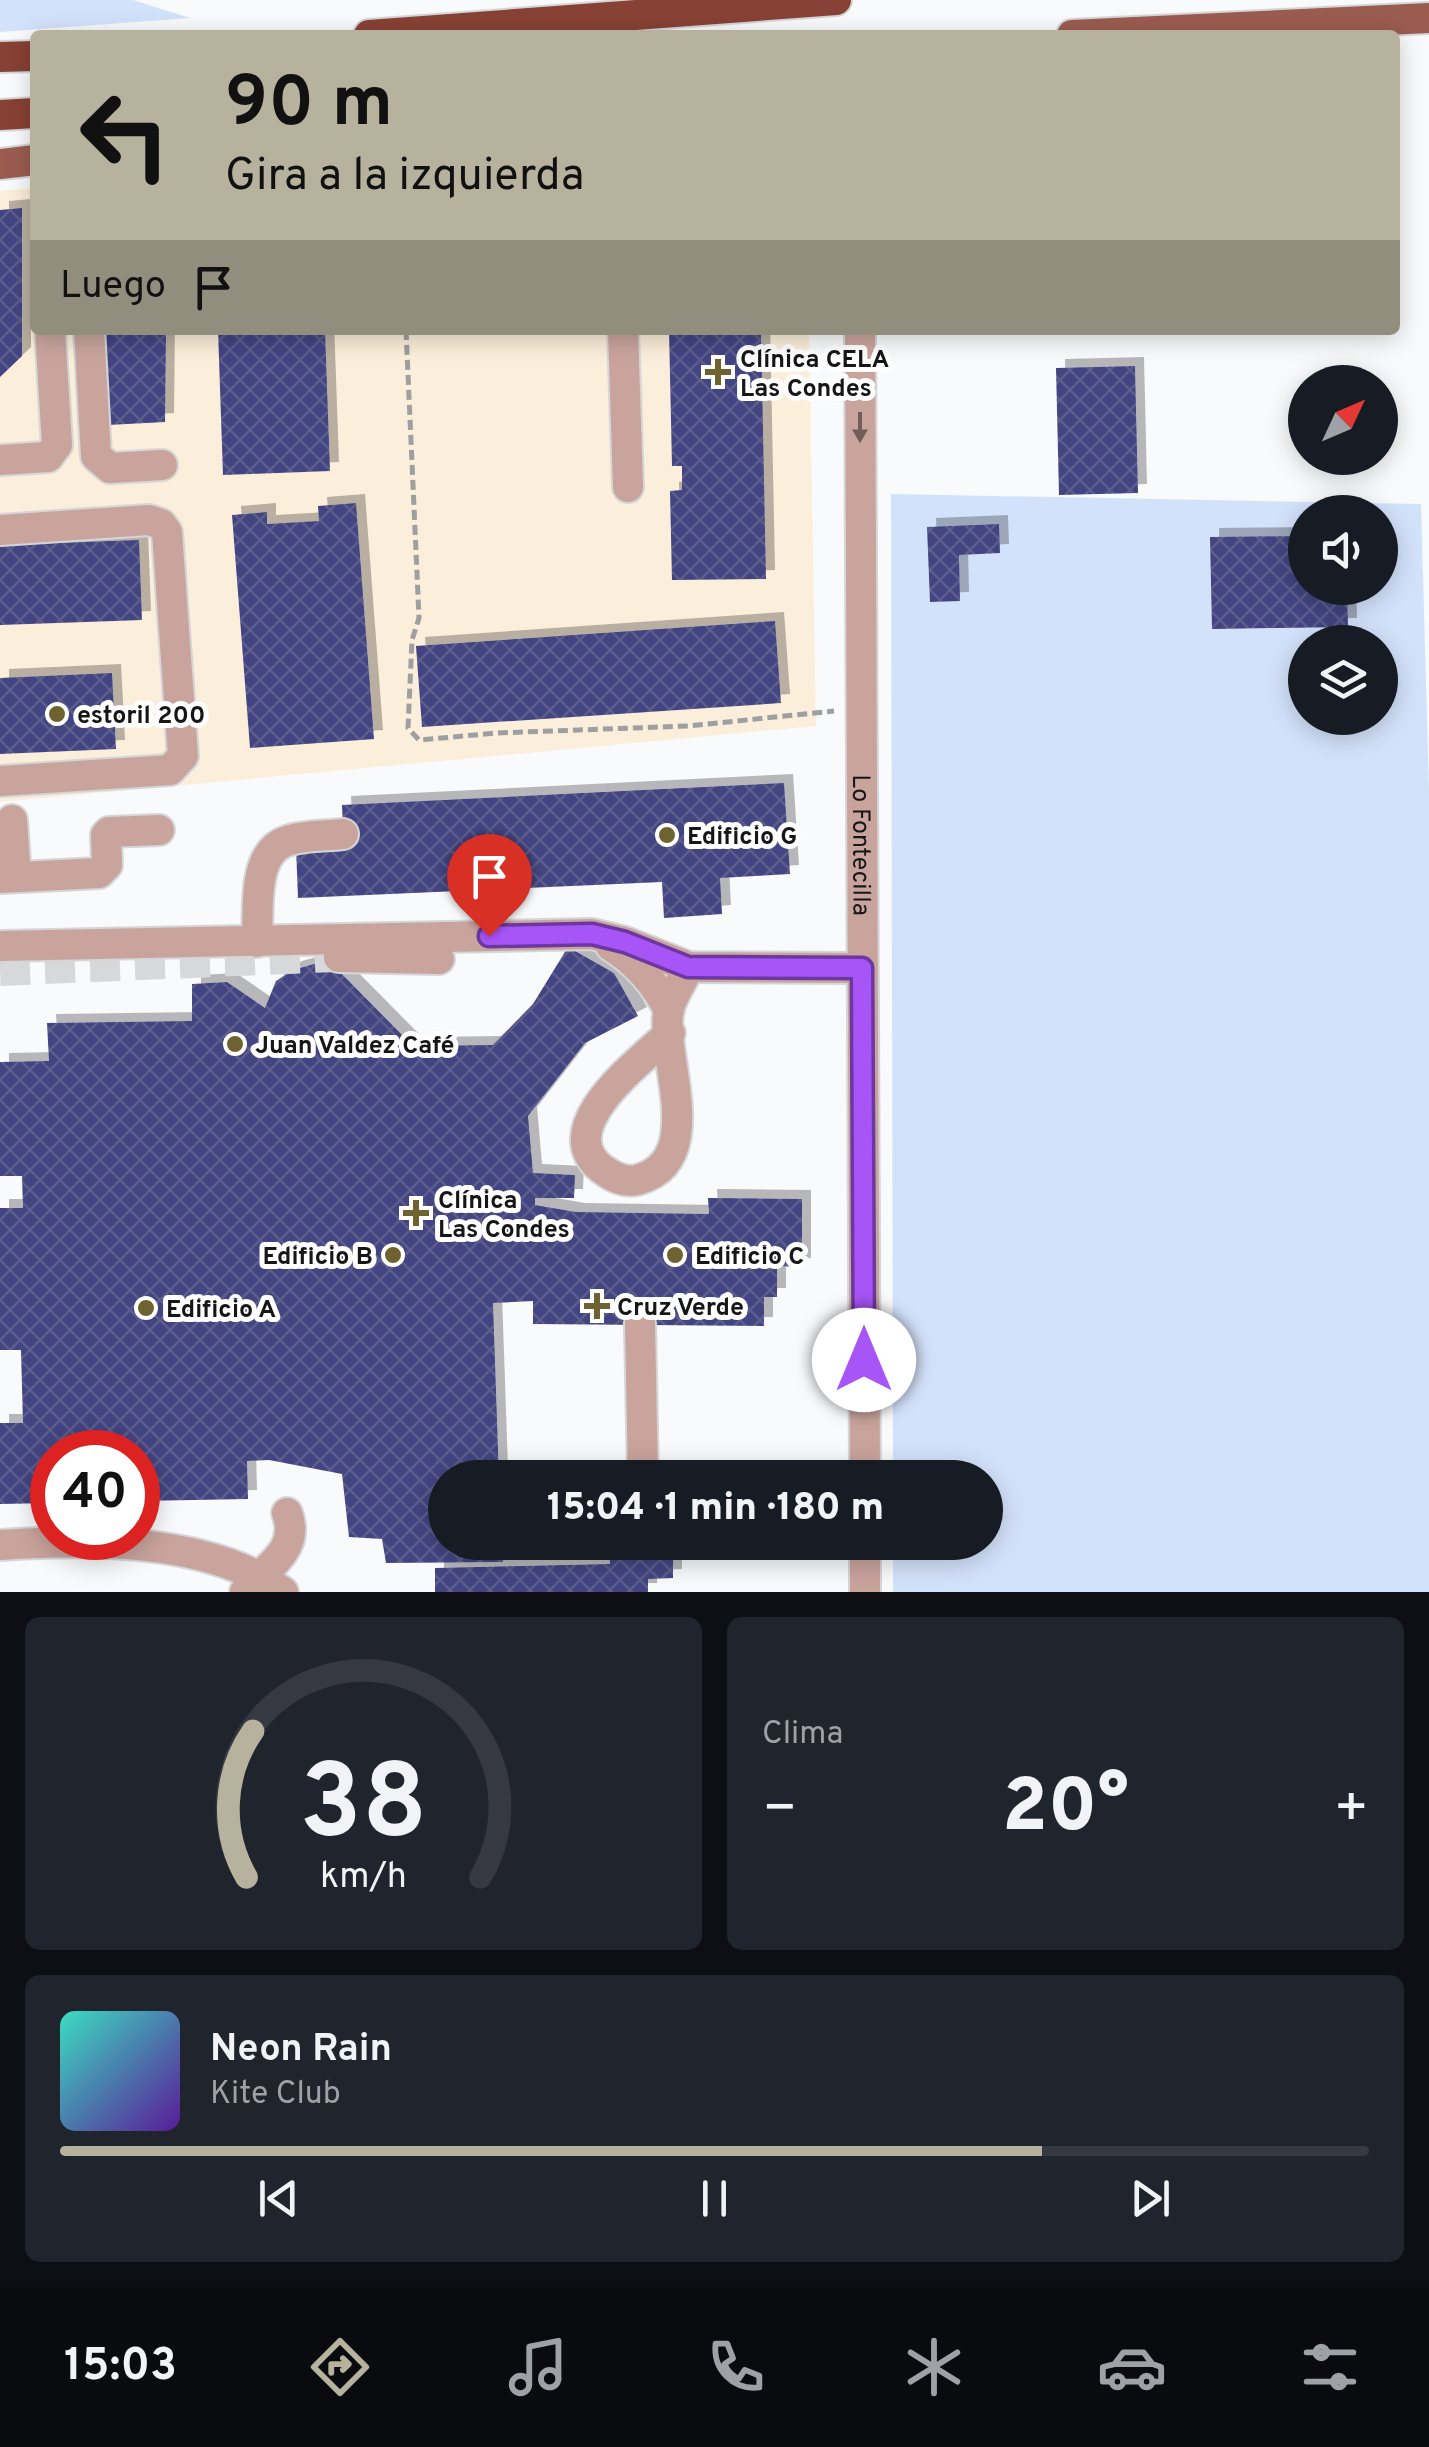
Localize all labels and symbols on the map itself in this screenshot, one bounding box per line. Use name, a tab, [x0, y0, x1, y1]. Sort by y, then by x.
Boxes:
place label: Clínica CELA Las Condes	[740, 345, 890, 406]
marker: Clínica CELA Las Condes	[705, 359, 731, 385]
north arrow	[1288, 365, 1398, 475]
one-way arrow	[852, 412, 868, 444]
place label: estoril 200	[77, 701, 205, 733]
marker: estoril 200	[46, 703, 68, 725]
street label: Lo Fontecilla	[843, 774, 876, 916]
place label: Edificio G	[687, 822, 797, 854]
marker: Edificio G	[656, 824, 678, 846]
pin	[447, 834, 532, 937]
place label: Juan Valdez Café	[255, 1031, 455, 1063]
marker: Juan Valdez Café	[224, 1033, 246, 1055]
place label: Clínica Las Condes	[438, 1186, 570, 1247]
marker: Clínica Las Condes	[403, 1200, 429, 1226]
place label: Edificio B	[262, 1242, 373, 1274]
place label: Edificio C	[695, 1242, 804, 1274]
marker: Edificio B	[382, 1244, 404, 1266]
marker: Edificio C	[664, 1244, 686, 1266]
place label: Cruz Verde	[617, 1293, 744, 1325]
place label: Edificio A	[166, 1295, 276, 1327]
marker: Cruz Verde	[586, 1295, 608, 1317]
marker: Edificio A	[135, 1297, 157, 1319]
position arrow	[812, 1308, 916, 1412]
speed limit sign: 40	[30, 1430, 160, 1560]

